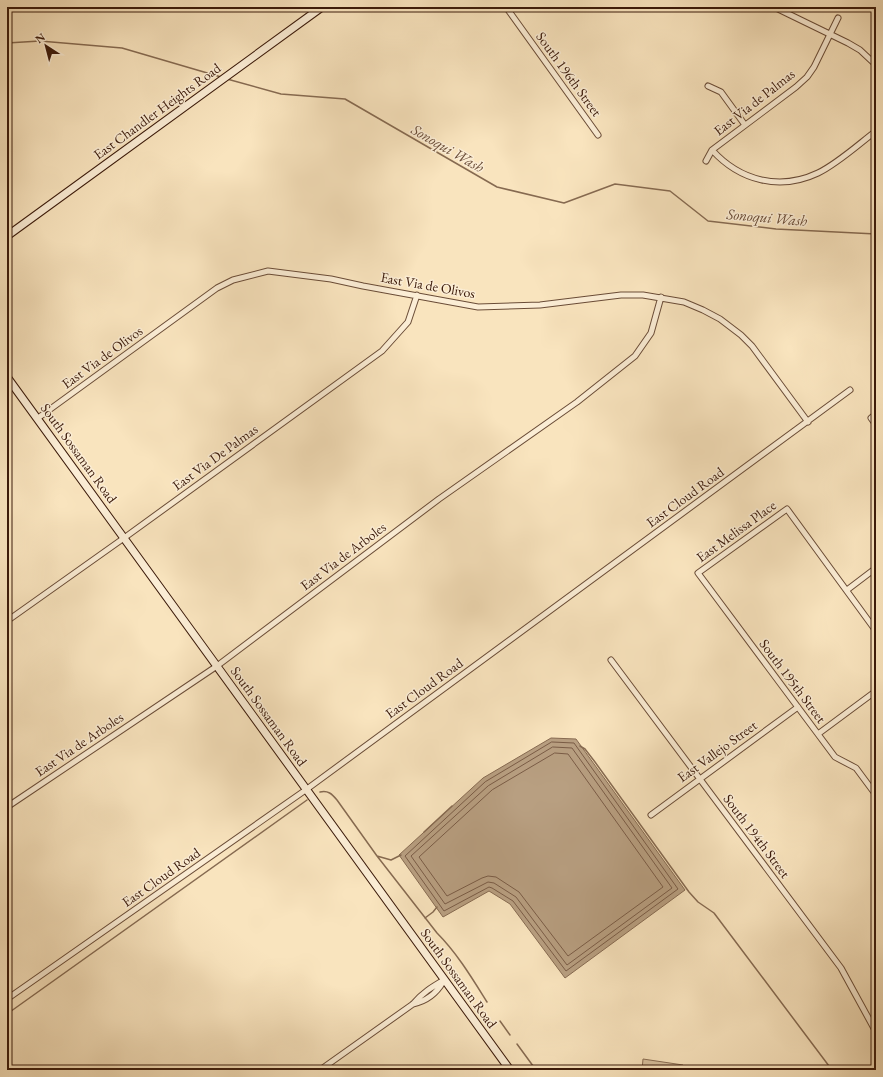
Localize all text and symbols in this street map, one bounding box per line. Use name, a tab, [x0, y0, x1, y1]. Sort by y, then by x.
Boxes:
north arrow	[26, 26, 66, 66]
street label: South 196th Street	[532, 28, 606, 120]
text: N	[32, 30, 48, 46]
street label: East Chandler Heights Road	[90, 58, 225, 163]
street label: East Via de Palmas	[710, 64, 799, 139]
water label: Sonoqui Wash	[407, 119, 488, 178]
water label: Sonoqui Wash	[725, 204, 809, 231]
street label: East Via de Olivos	[379, 268, 477, 302]
street label: East Via de Olivos	[58, 321, 146, 392]
street label: South Sossaman Road	[37, 399, 122, 507]
street label: East Via De Palmas	[169, 420, 262, 494]
street label: East Cloud Road	[643, 462, 728, 531]
street label: East Melissa Place	[693, 496, 780, 566]
street label: East Via de Arboles	[297, 518, 390, 594]
street label: South 195th Street	[756, 635, 831, 727]
street label: East Cloud Road	[382, 653, 467, 722]
street label: South Sossaman Road	[227, 662, 312, 770]
street label: East Via de Arboles	[31, 708, 127, 780]
street label: East Vallejo Street	[674, 716, 761, 786]
street label: South 194th Street	[720, 790, 795, 882]
street label: East Cloud Road	[118, 843, 204, 911]
street label: South Sossaman Road	[417, 924, 502, 1032]

